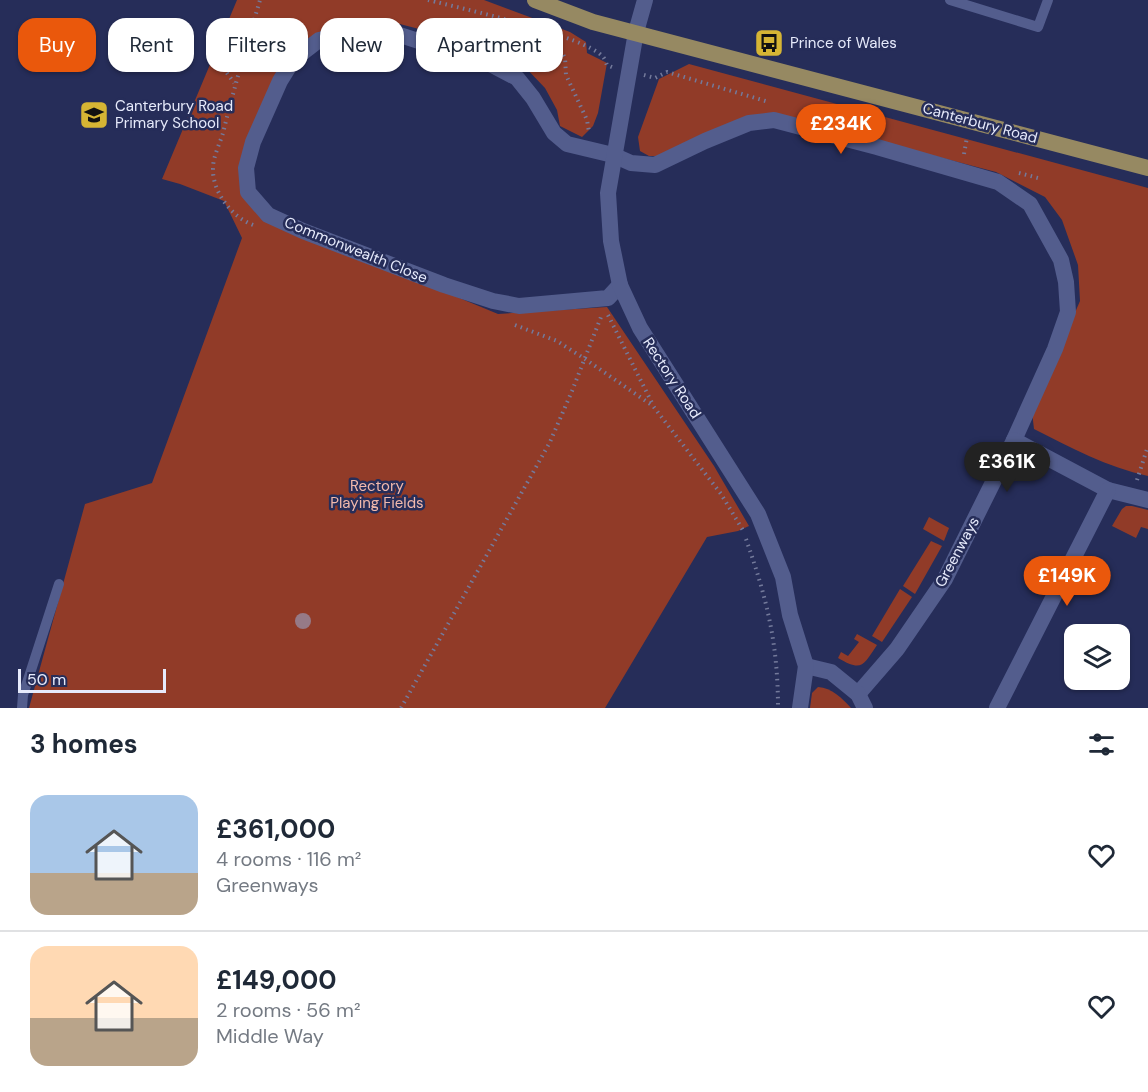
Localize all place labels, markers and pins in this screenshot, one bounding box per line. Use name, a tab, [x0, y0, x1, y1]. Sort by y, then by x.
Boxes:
bus stop icon: Prince of Wales	[753, 27, 785, 59]
place label: Prince of Wales	[790, 33, 897, 53]
place label: Canterbury Road Primary School	[115, 96, 233, 133]
school or university icon: Canterbury Road Primary School	[78, 99, 110, 131]
pin: £234K	[799, 104, 883, 155]
pin: £361K	[965, 442, 1049, 493]
pin: £149K	[1025, 556, 1109, 607]

